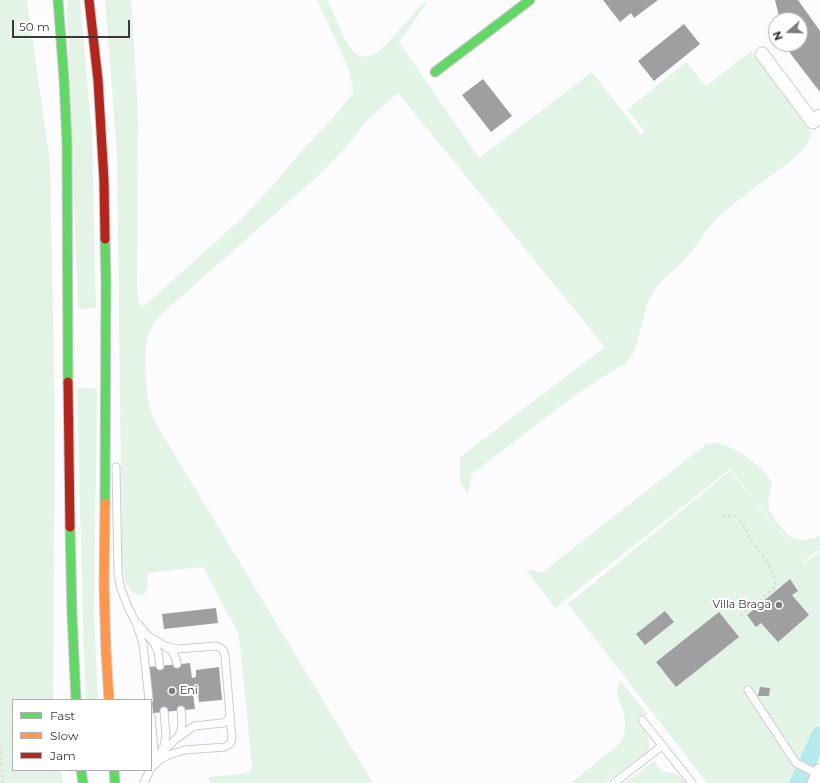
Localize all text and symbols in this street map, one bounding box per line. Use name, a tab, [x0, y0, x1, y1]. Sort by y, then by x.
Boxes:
scale bar	[14, 12, 132, 38]
north arrow	[768, 12, 808, 52]
text: 50 m	[19, 19, 50, 34]
text: N	[770, 29, 786, 42]
place label: Villa Braga	[712, 598, 771, 612]
marker: Villa Braga	[774, 600, 784, 610]
place label: Eni	[180, 684, 198, 698]
marker: Eni	[167, 686, 177, 696]
legend	[12, 699, 152, 771]
text: Fast	[50, 708, 75, 723]
text: Slow	[50, 728, 79, 743]
text: Jam	[50, 748, 76, 763]

